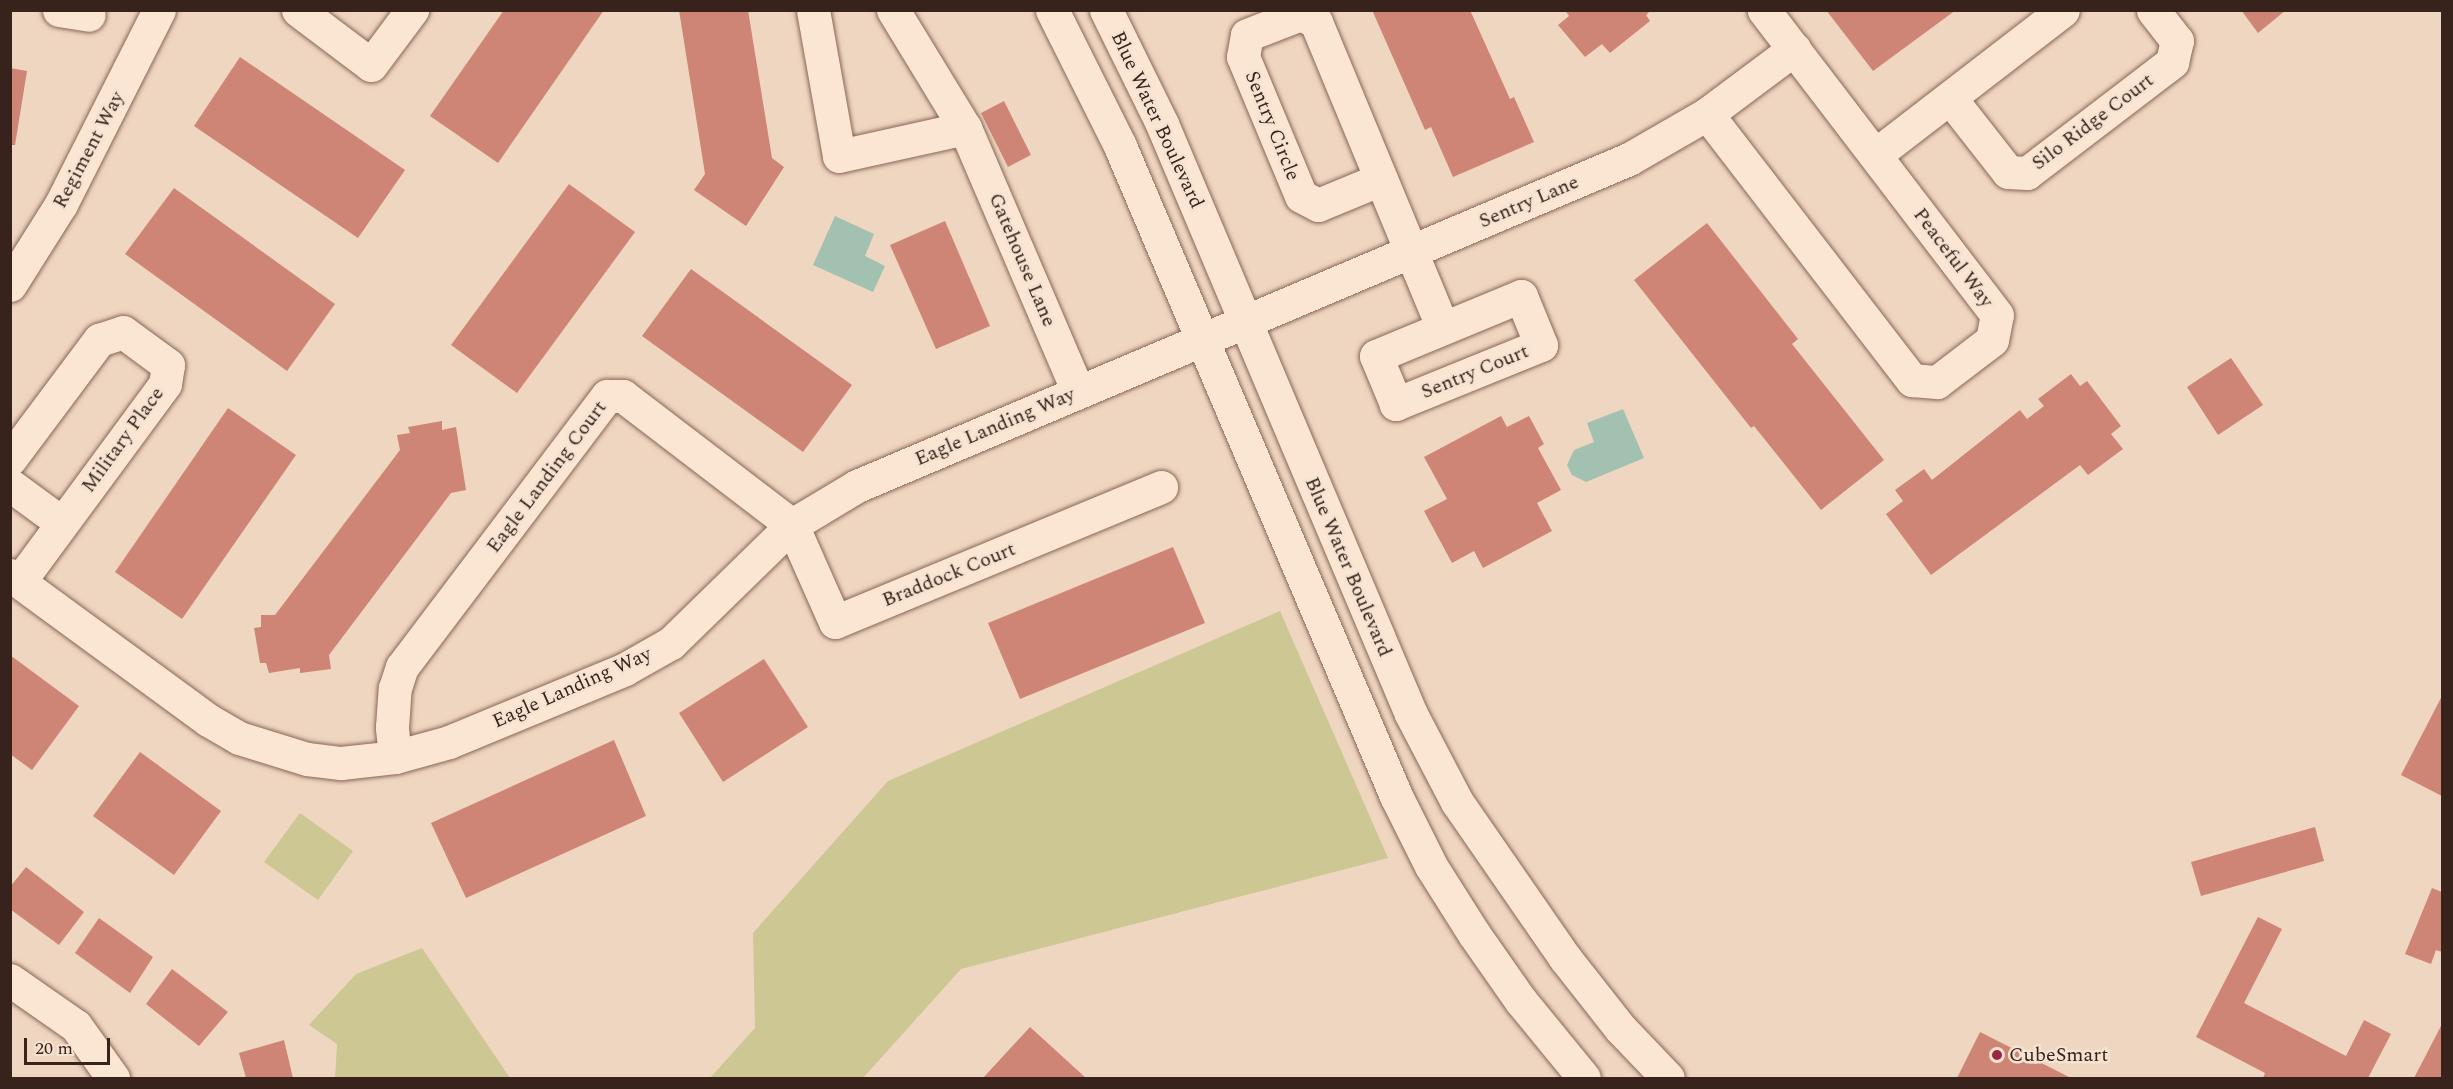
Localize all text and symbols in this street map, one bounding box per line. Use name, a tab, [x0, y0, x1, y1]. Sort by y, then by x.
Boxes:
street label: Blue Water Boulevard	[1105, 28, 1209, 212]
street label: Sentry Circle	[1239, 68, 1305, 184]
street label: Silo Ridge Court	[2027, 68, 2159, 176]
street label: Regiment Way	[48, 87, 130, 213]
street label: Sentry Lane	[1476, 170, 1582, 234]
street label: Gatehouse Lane	[983, 190, 1061, 330]
street label: Peaceful Way	[1908, 203, 1998, 313]
street label: Sentry Court	[1418, 340, 1532, 404]
street label: Eagle Landing Way	[911, 382, 1079, 472]
street label: Military Place	[77, 383, 169, 497]
street label: Eagle Landing Court	[482, 396, 612, 558]
street label: Blue Water Boulevard	[1299, 474, 1397, 660]
street label: Braddock Court	[879, 537, 1019, 613]
street label: Eagle Landing Way	[489, 642, 655, 734]
scale bar	[27, 1026, 112, 1064]
text: 20 m	[35, 1035, 73, 1062]
place label: CubeSmart	[2009, 1043, 2108, 1067]
marker: CubeSmart	[1990, 1048, 2004, 1062]

